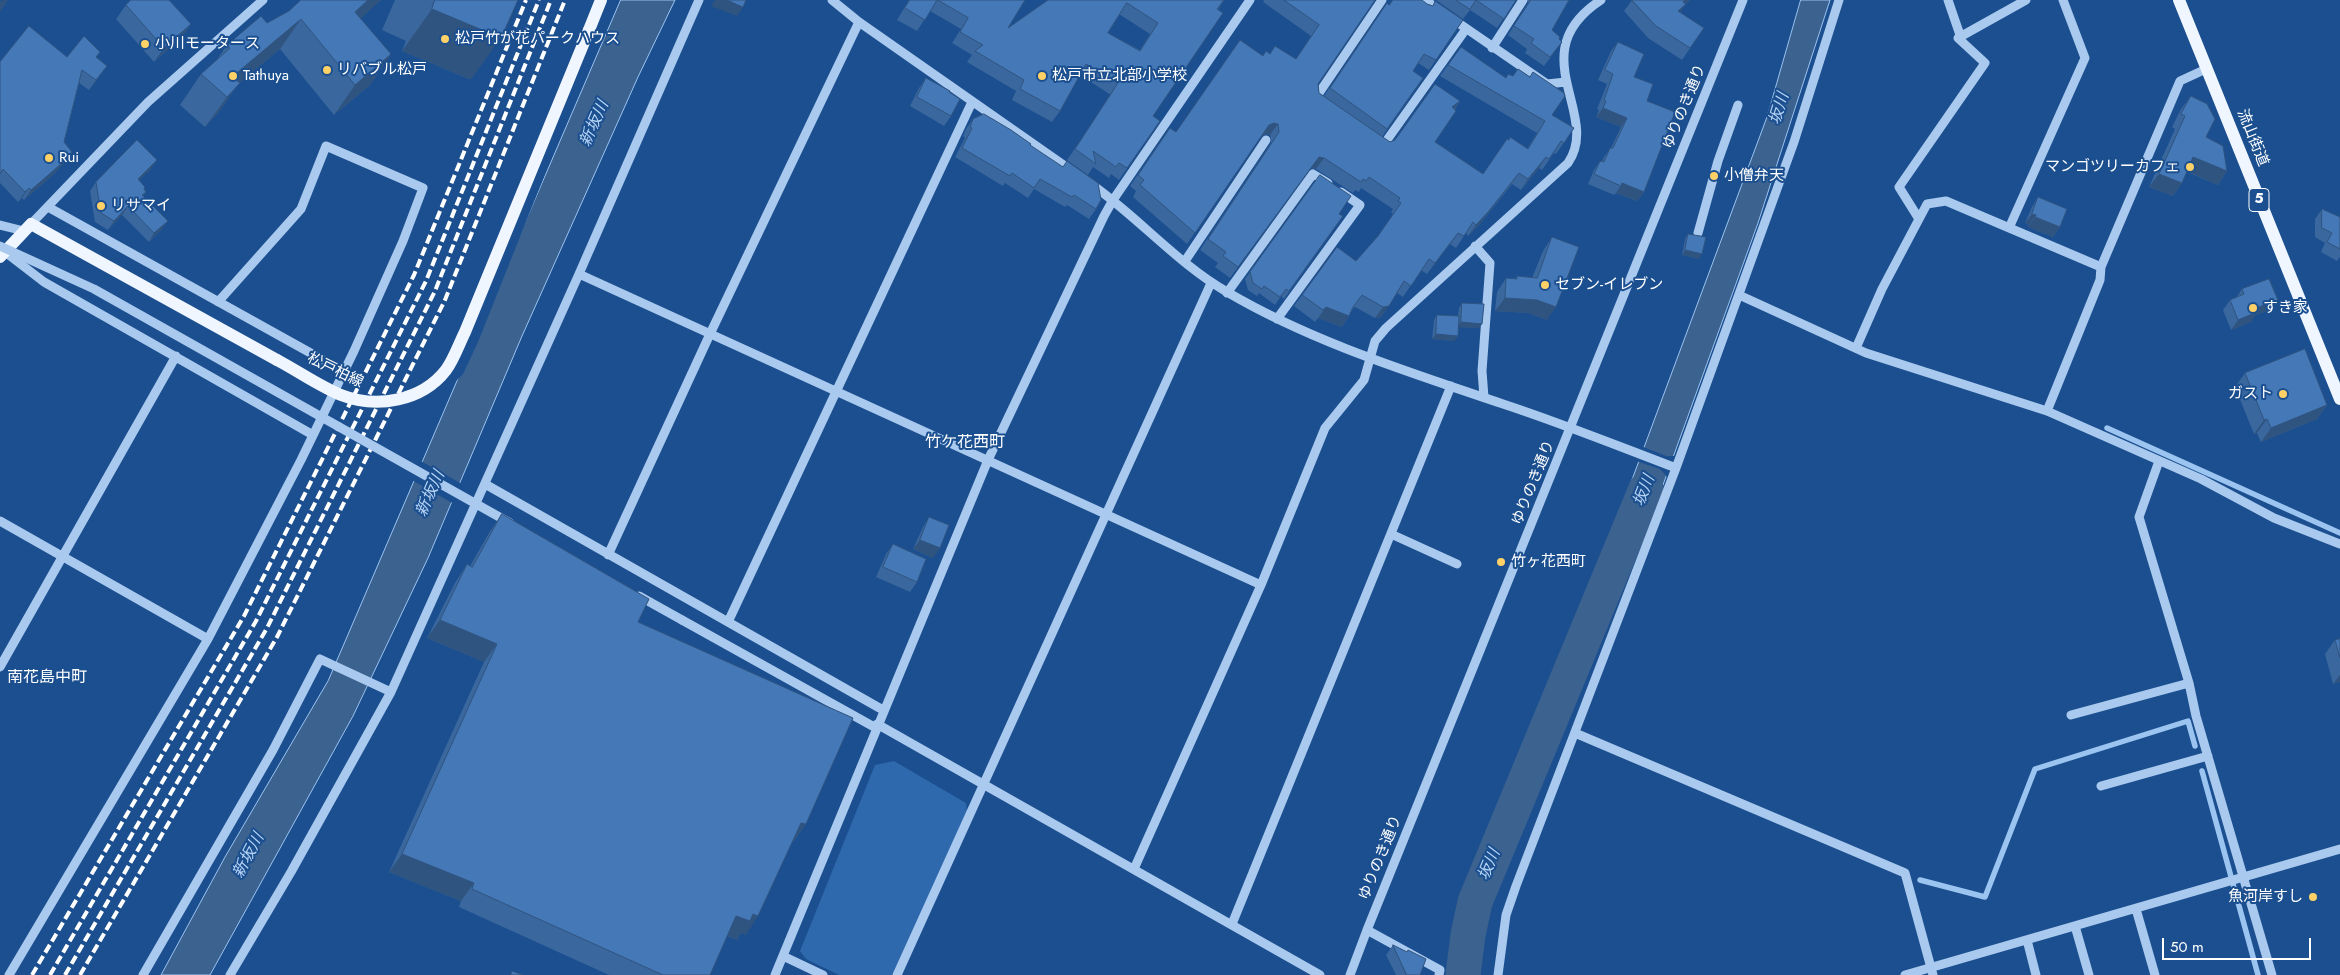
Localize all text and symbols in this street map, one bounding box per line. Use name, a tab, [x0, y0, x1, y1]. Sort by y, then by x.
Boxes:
place label: 松戸竹が花パークハウス	[455, 30, 620, 48]
marker: 松戸竹が花パークハウス	[439, 33, 451, 45]
place label: 小川モータース	[155, 35, 260, 53]
marker: 小川モータース	[139, 38, 151, 50]
place label: リバブル松戸	[337, 61, 427, 79]
street label: ゆりのき通り	[1660, 62, 1710, 152]
marker: リバブル松戸	[321, 64, 333, 76]
place label: Tathuya	[243, 67, 289, 85]
place label: 松戸市立北部小学校	[1052, 67, 1187, 85]
marker: Tathuya	[227, 70, 239, 82]
marker: 松戸市立北部小学校	[1036, 70, 1048, 82]
water label: 坂川	[1766, 91, 1794, 127]
water label: 新坂川	[576, 98, 614, 150]
street label: 流山街道	[2232, 107, 2272, 169]
place label: Rui	[59, 149, 79, 167]
marker: Rui	[43, 152, 55, 164]
place label: マンゴツリーカフェ	[2045, 158, 2180, 176]
marker: マンゴツリーカフェ	[2184, 161, 2196, 173]
place label: 小僧弁天	[1724, 167, 1784, 185]
marker: 小僧弁天	[1708, 170, 1720, 182]
road number: 5	[2249, 188, 2269, 212]
place label: リサマイ	[111, 197, 171, 215]
marker: リサマイ	[95, 200, 107, 212]
place label: セブン-イレブン	[1555, 276, 1663, 294]
marker: セブン-イレブン	[1539, 279, 1551, 291]
place label: すき家	[2263, 299, 2308, 317]
marker: すき家	[2247, 302, 2259, 314]
street label: 松戸柏線	[304, 350, 366, 392]
place label: ガスト	[2228, 385, 2273, 403]
marker: ガスト	[2277, 388, 2289, 400]
district label: 竹ケ花西町	[925, 433, 1005, 453]
street label: ゆりのき通り	[1509, 438, 1559, 528]
water label: 新坂川	[412, 468, 450, 520]
water label: 坂川	[1630, 473, 1660, 509]
place label: 竹ヶ花西町	[1511, 553, 1586, 571]
marker: 竹ヶ花西町	[1495, 556, 1507, 568]
district label: 南花島中町	[7, 668, 87, 688]
street label: ゆりのき通り	[1356, 813, 1406, 903]
water label: 新坂川	[229, 830, 269, 882]
water label: 坂川	[1475, 847, 1505, 883]
place label: 魚河岸すし	[2228, 888, 2303, 906]
marker: 魚河岸すし	[2307, 891, 2319, 903]
scale bar	[2165, 928, 2314, 960]
text: 50 m	[2170, 936, 2204, 958]

